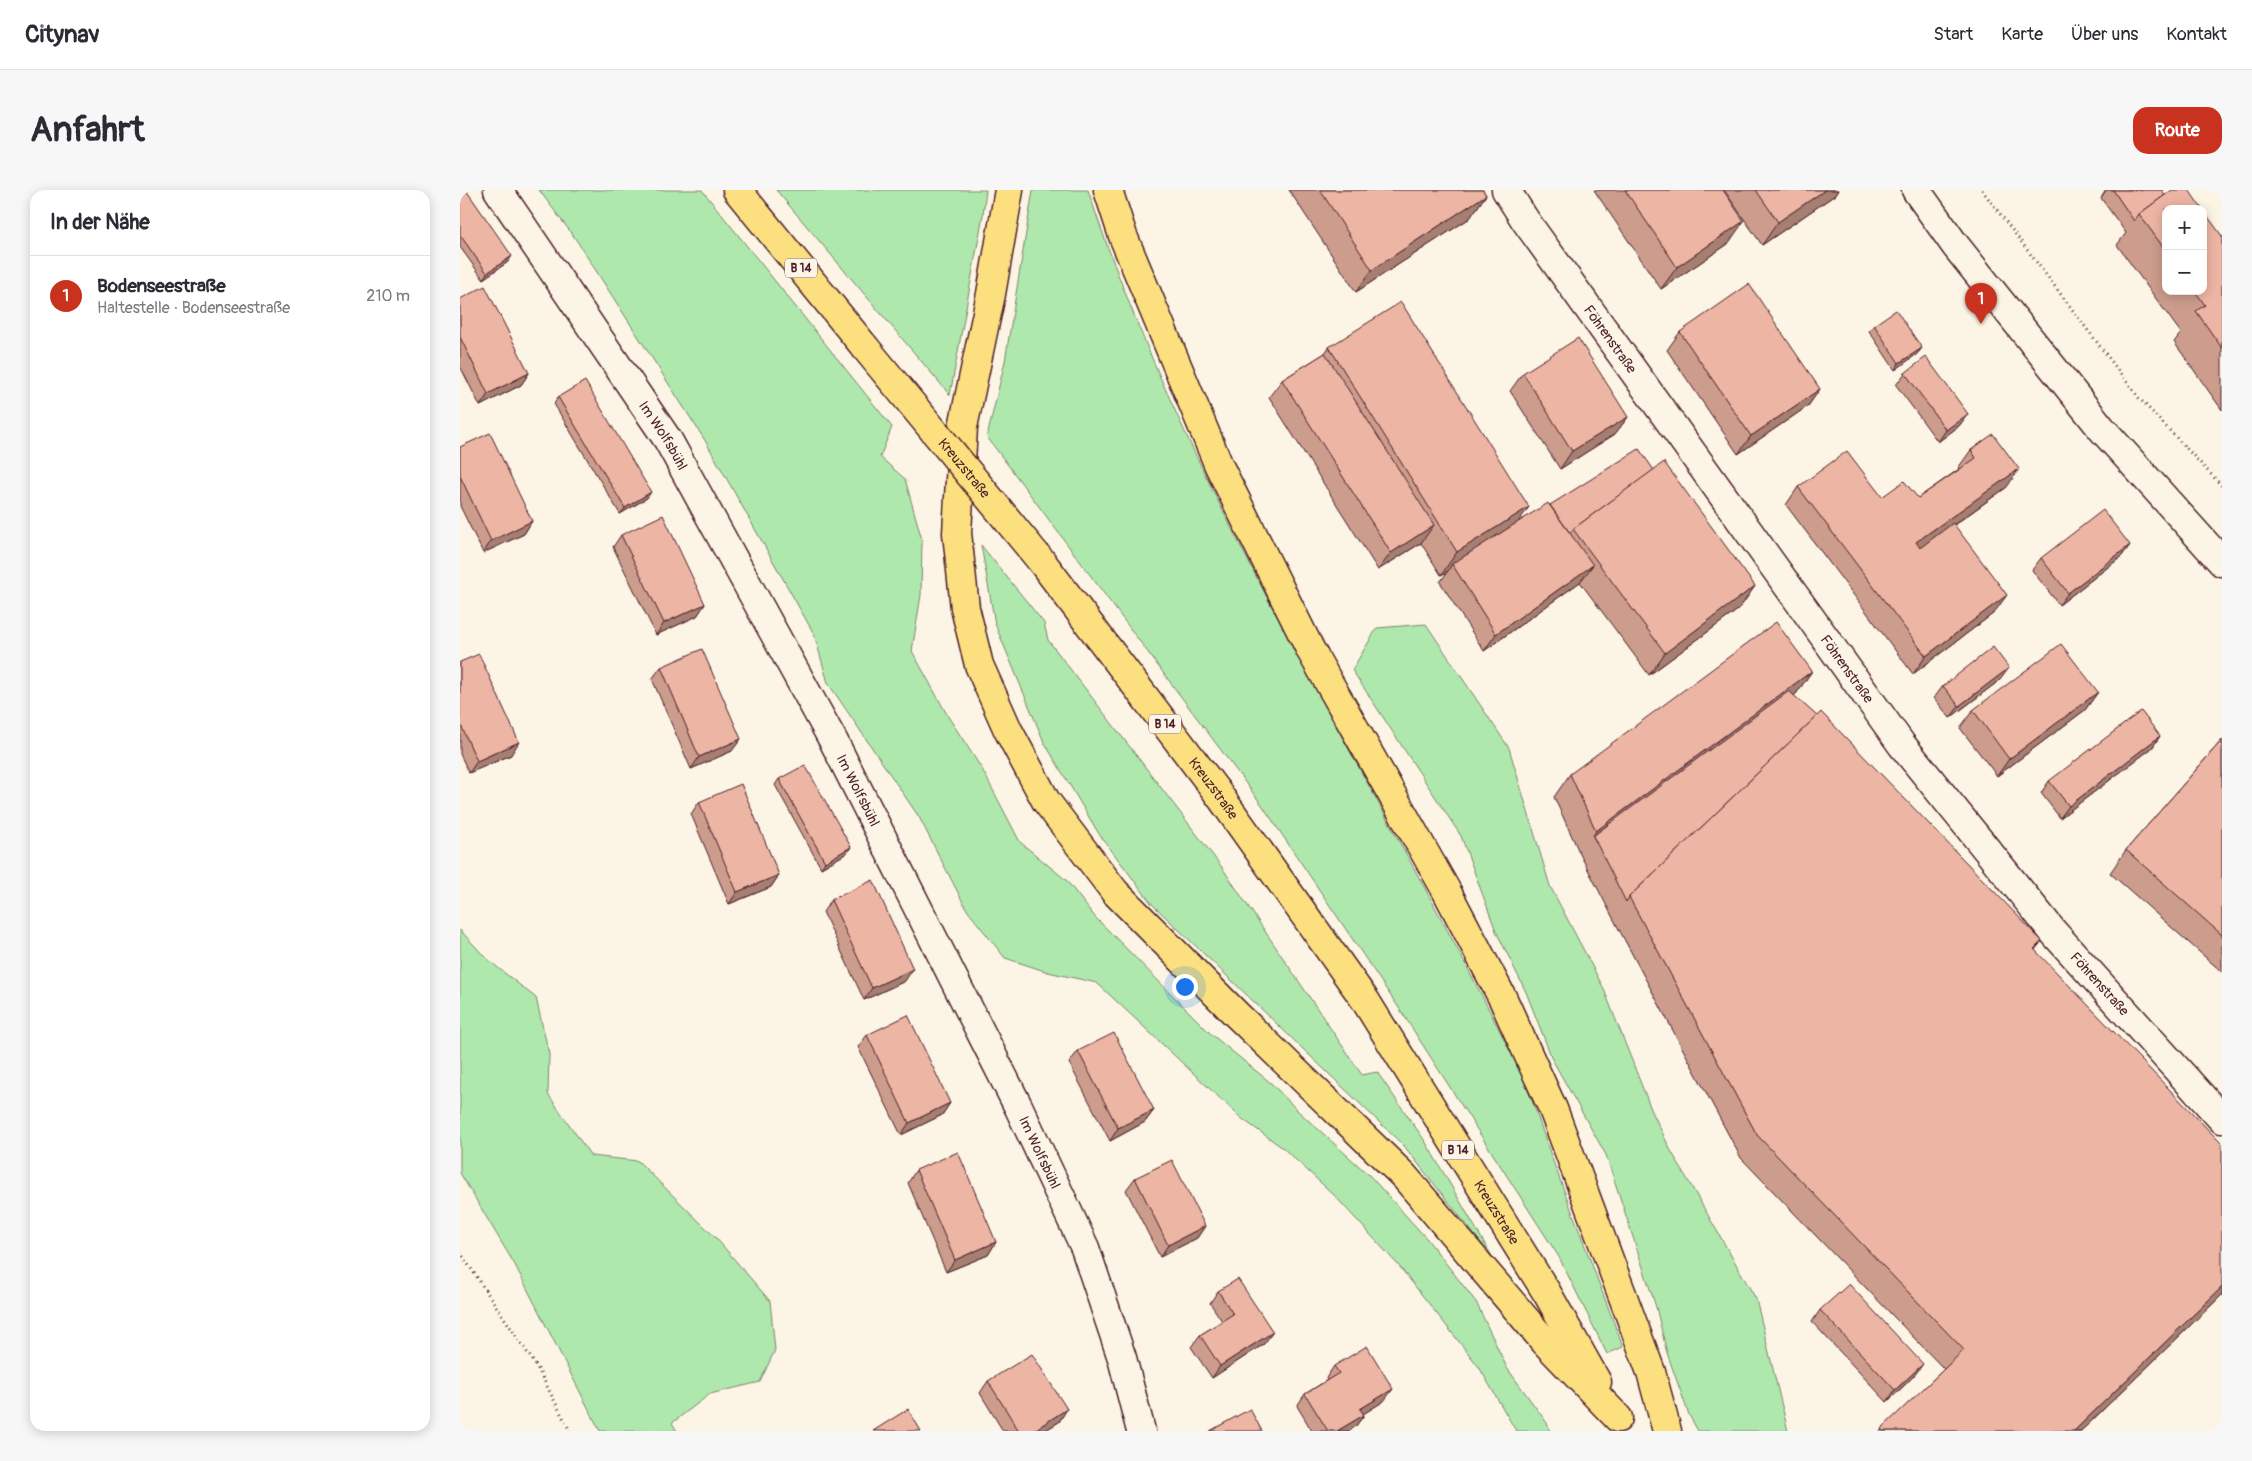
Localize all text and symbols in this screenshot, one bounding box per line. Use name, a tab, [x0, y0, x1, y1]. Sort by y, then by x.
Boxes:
text: Citynav	[25, 20, 100, 49]
text: Start	[1933, 23, 1973, 46]
text: Karte	[2001, 23, 2043, 46]
text: Über uns	[2071, 23, 2138, 46]
text: Kontakt	[2166, 23, 2227, 46]
button: Route	[2133, 107, 2222, 154]
text: Anfahrt	[30, 108, 145, 152]
map controls	[2162, 205, 2207, 295]
button: +	[2162, 205, 2207, 250]
text: In der Nähe	[50, 209, 150, 236]
button: −	[2162, 250, 2207, 295]
road number: B 14	[785, 258, 817, 278]
text: Bodenseestraße	[97, 274, 226, 298]
pin: 1	[1965, 283, 1997, 324]
text: 1	[63, 286, 69, 306]
text: 210 m	[366, 286, 410, 306]
text: Haltestelle · Bodenseestraße	[97, 298, 290, 318]
street label: Föhrenstraße	[1580, 302, 1641, 376]
street label: Im Wolfsbühl	[635, 398, 691, 473]
street label: Kreuzstraße	[935, 435, 994, 501]
street label: Föhrenstraße	[1817, 631, 1877, 706]
road number: B 14	[1149, 714, 1181, 734]
street label: Im Wolfsbühl	[833, 751, 884, 829]
street label: Kreuzstraße	[1185, 754, 1242, 822]
street label: Föhrenstraße	[2067, 948, 2133, 1019]
your location	[1172, 974, 1198, 1000]
street label: Im Wolfsbühl	[1015, 1113, 1064, 1191]
road number: B 14	[1442, 1140, 1474, 1160]
street label: Kreuzstraße	[1470, 1177, 1523, 1247]

